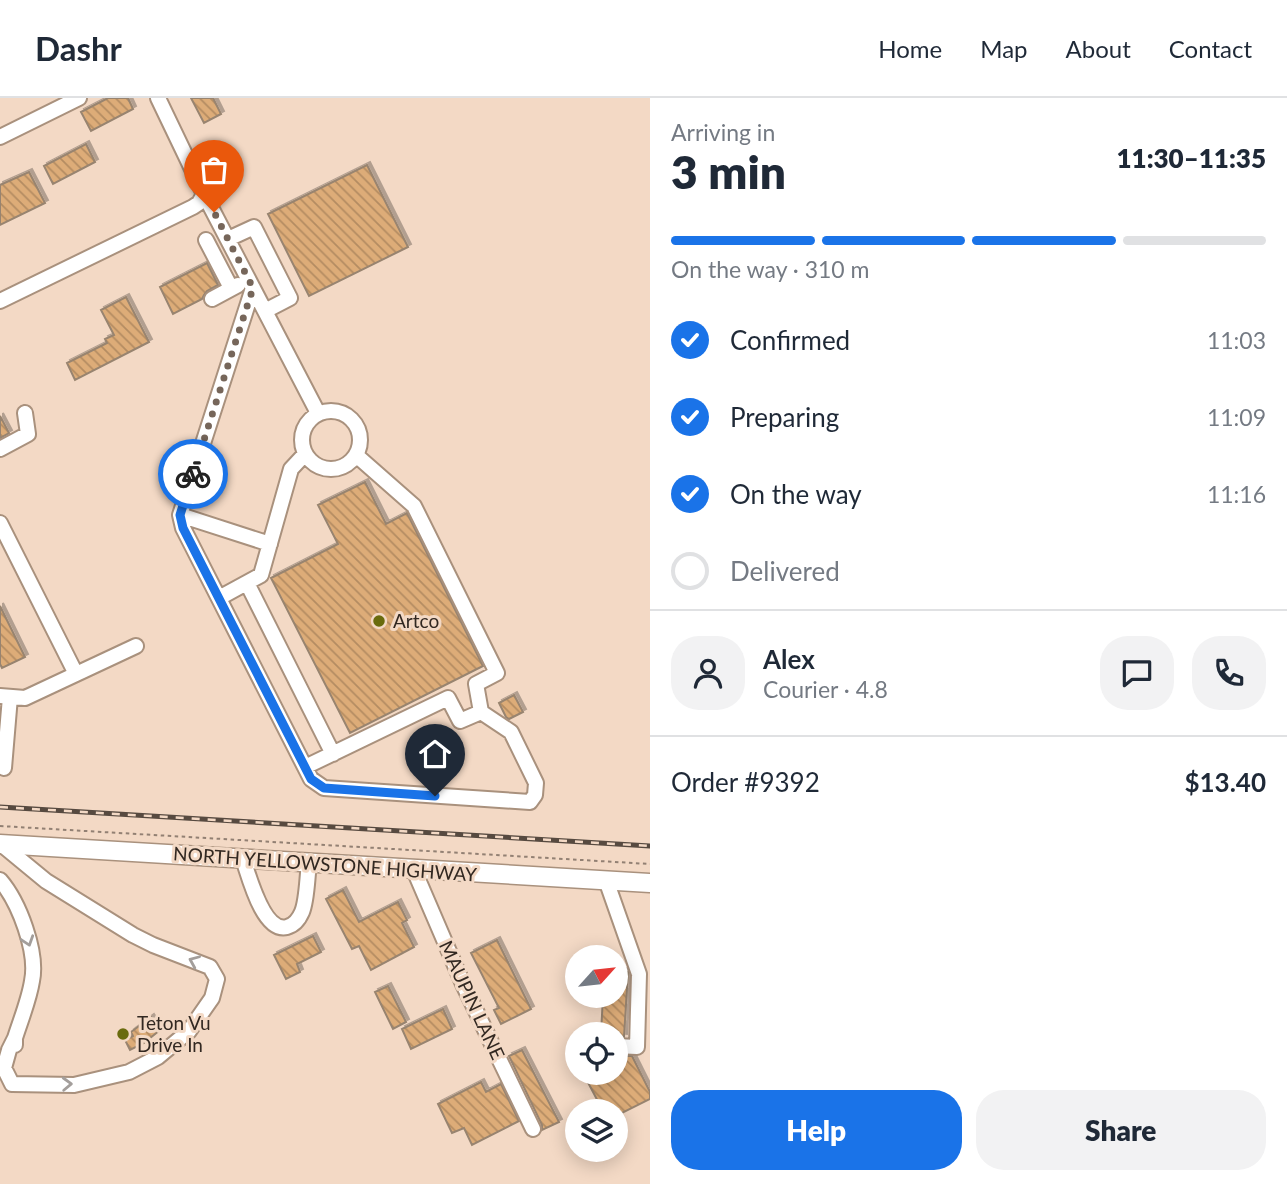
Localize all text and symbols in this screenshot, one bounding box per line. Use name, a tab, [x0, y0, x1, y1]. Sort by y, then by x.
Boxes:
text: Dashr	[35, 28, 122, 68]
text: Home	[878, 34, 942, 63]
text: Map	[980, 34, 1028, 63]
text: About	[1066, 34, 1131, 63]
text: Contact	[1169, 34, 1252, 63]
text: Arriving in	[671, 118, 775, 146]
pin	[184, 140, 244, 212]
text: 11:30–11:35	[1116, 142, 1266, 174]
text: 3 min	[671, 144, 786, 199]
icon: bag	[195, 151, 233, 189]
text: On the way · 310 m	[671, 255, 870, 283]
icon: check	[671, 321, 709, 359]
text: Confirmed	[730, 324, 850, 356]
text: 11:03	[1207, 326, 1266, 354]
icon: check	[671, 398, 709, 436]
text: Preparing	[730, 401, 839, 433]
text: 11:09	[1207, 403, 1266, 431]
courier	[158, 439, 228, 509]
icon: bike	[174, 455, 212, 493]
icon: check	[671, 475, 709, 513]
text: On the way	[730, 478, 862, 510]
text: 11:16	[1207, 480, 1266, 508]
text: Delivered	[730, 555, 840, 587]
place label: Artco	[393, 609, 439, 632]
marker: Artco	[371, 613, 387, 629]
button: person	[671, 636, 745, 710]
button: chat	[1100, 636, 1174, 710]
button: phone	[1192, 636, 1266, 710]
text: Alex	[763, 643, 815, 675]
text: Courier · 4.8	[763, 675, 888, 703]
pin	[405, 724, 465, 796]
icon: home	[416, 735, 454, 773]
text: Order #9392	[671, 766, 820, 798]
text: $13.40	[1184, 766, 1266, 798]
street label: NORTH YELLOWSTONE HIGHWAY	[172, 841, 478, 886]
one-way arrow	[20, 935, 35, 947]
street label: MAUPIN LANE	[435, 937, 510, 1063]
north arrow	[565, 945, 628, 1008]
map controls	[565, 945, 628, 1162]
one-way arrow	[189, 955, 201, 969]
place label: Teton Vu Drive In	[137, 1011, 211, 1056]
button: locate	[565, 1022, 628, 1085]
marker: Teton Vu Drive In	[115, 1026, 131, 1042]
one-way arrow	[62, 1076, 73, 1091]
button: Help	[671, 1090, 962, 1170]
button: Share	[976, 1090, 1266, 1170]
button: layers	[565, 1099, 628, 1162]

